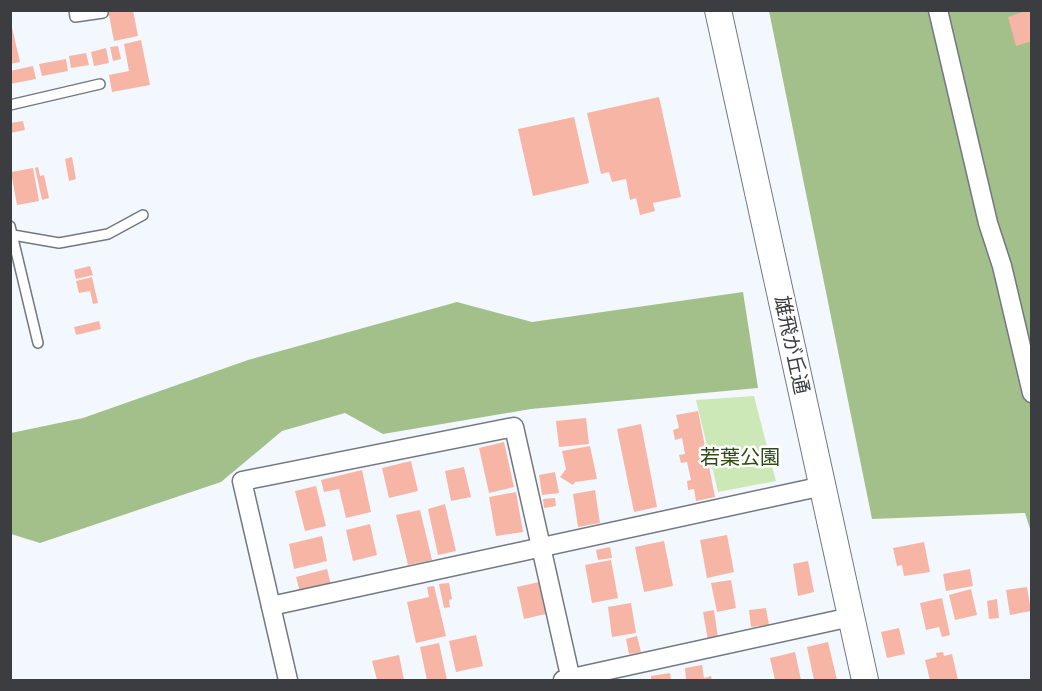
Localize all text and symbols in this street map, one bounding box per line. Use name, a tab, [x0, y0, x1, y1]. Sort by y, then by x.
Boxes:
street label: 雄飛が丘通	[771, 293, 815, 396]
park label: 若葉公園	[700, 444, 780, 468]

